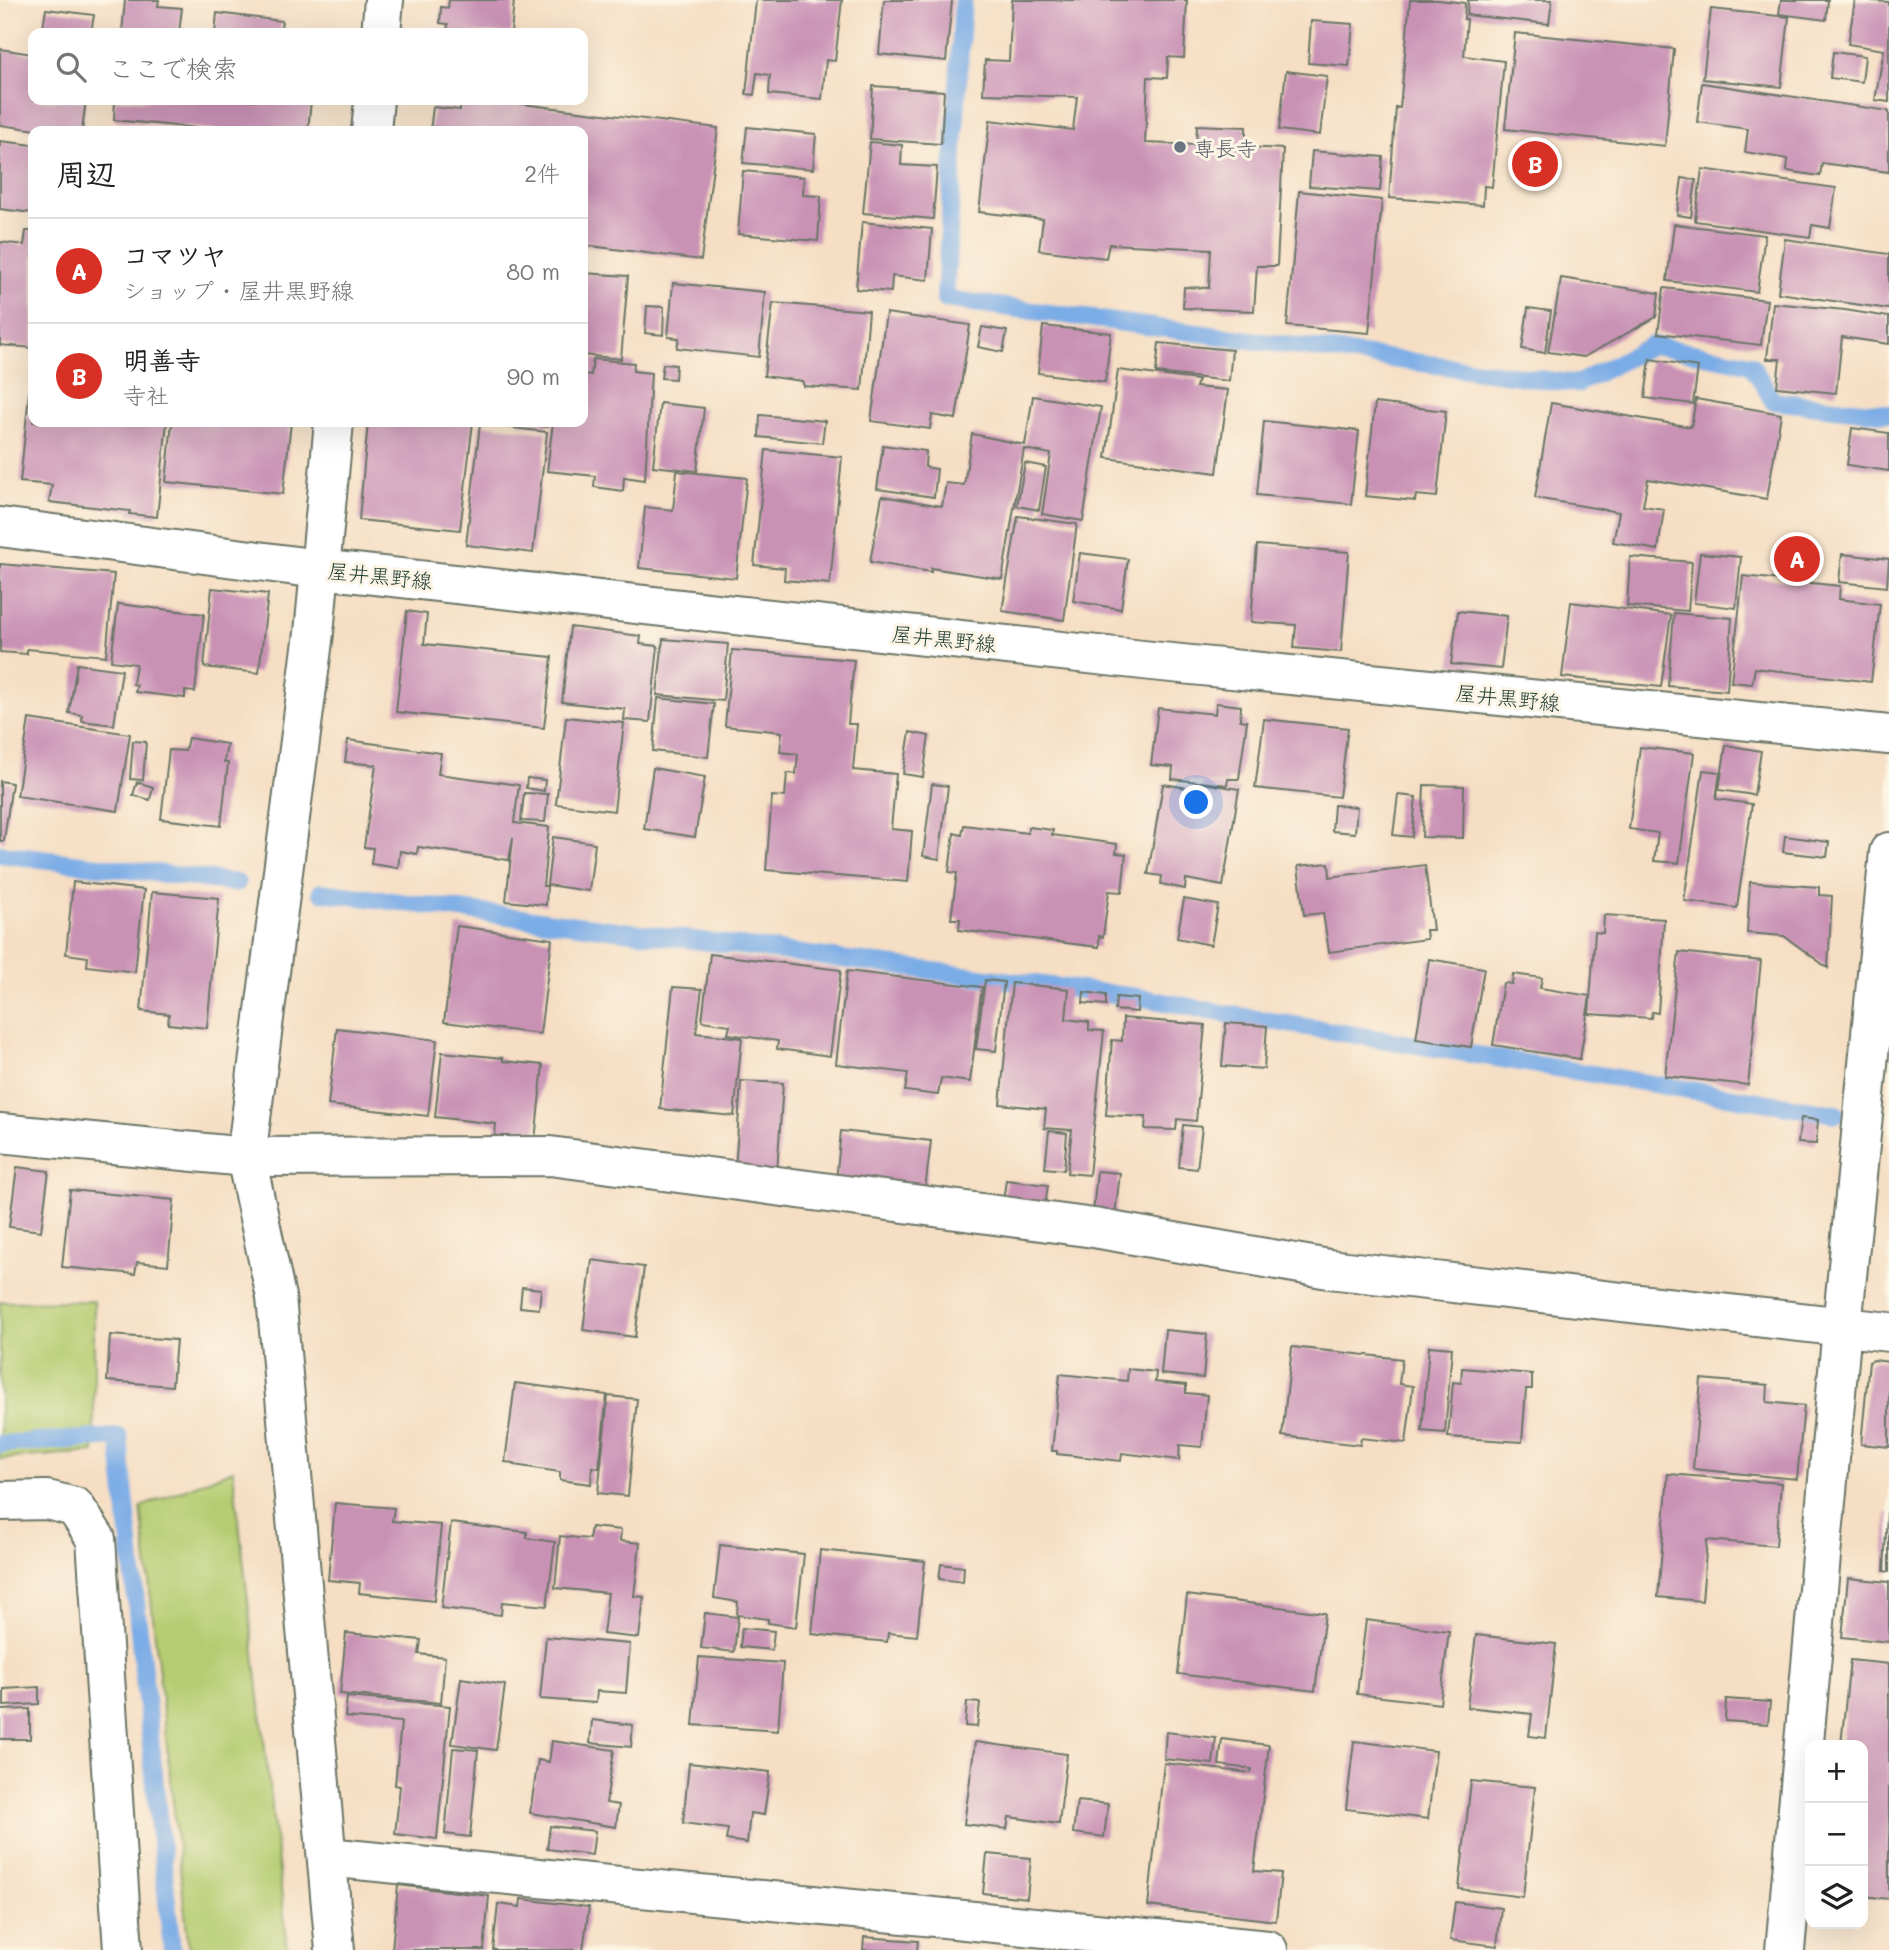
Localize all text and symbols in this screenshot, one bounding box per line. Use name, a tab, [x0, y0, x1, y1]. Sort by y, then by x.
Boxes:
search box	[28, 28, 588, 105]
icon: search	[52, 48, 90, 86]
text: ここで検索	[108, 51, 238, 85]
place label: 専長寺	[1194, 134, 1257, 161]
pin: B	[1512, 138, 1558, 190]
marker: 専長寺	[1172, 139, 1188, 155]
text: 周辺	[56, 153, 116, 193]
text: 2件	[524, 158, 560, 188]
text: コマツヤ	[123, 238, 227, 272]
text: A	[71, 256, 87, 286]
text: 80 m	[506, 256, 560, 286]
text: ショップ · 屋井黒野線	[123, 275, 354, 305]
text: 明善寺	[123, 343, 201, 377]
text: B	[71, 361, 87, 391]
text: 90 m	[507, 361, 560, 391]
text: 寺社	[123, 380, 169, 410]
pin: A	[1774, 533, 1820, 585]
street label: 屋井黒野線	[326, 556, 434, 594]
street label: 屋井黒野線	[890, 619, 998, 657]
street label: 屋井黒野線	[1454, 678, 1562, 716]
your location	[1179, 785, 1213, 819]
map controls	[1805, 1740, 1868, 1929]
button: +	[1805, 1740, 1868, 1803]
button: −	[1805, 1803, 1868, 1866]
button: layers	[1805, 1866, 1868, 1929]

